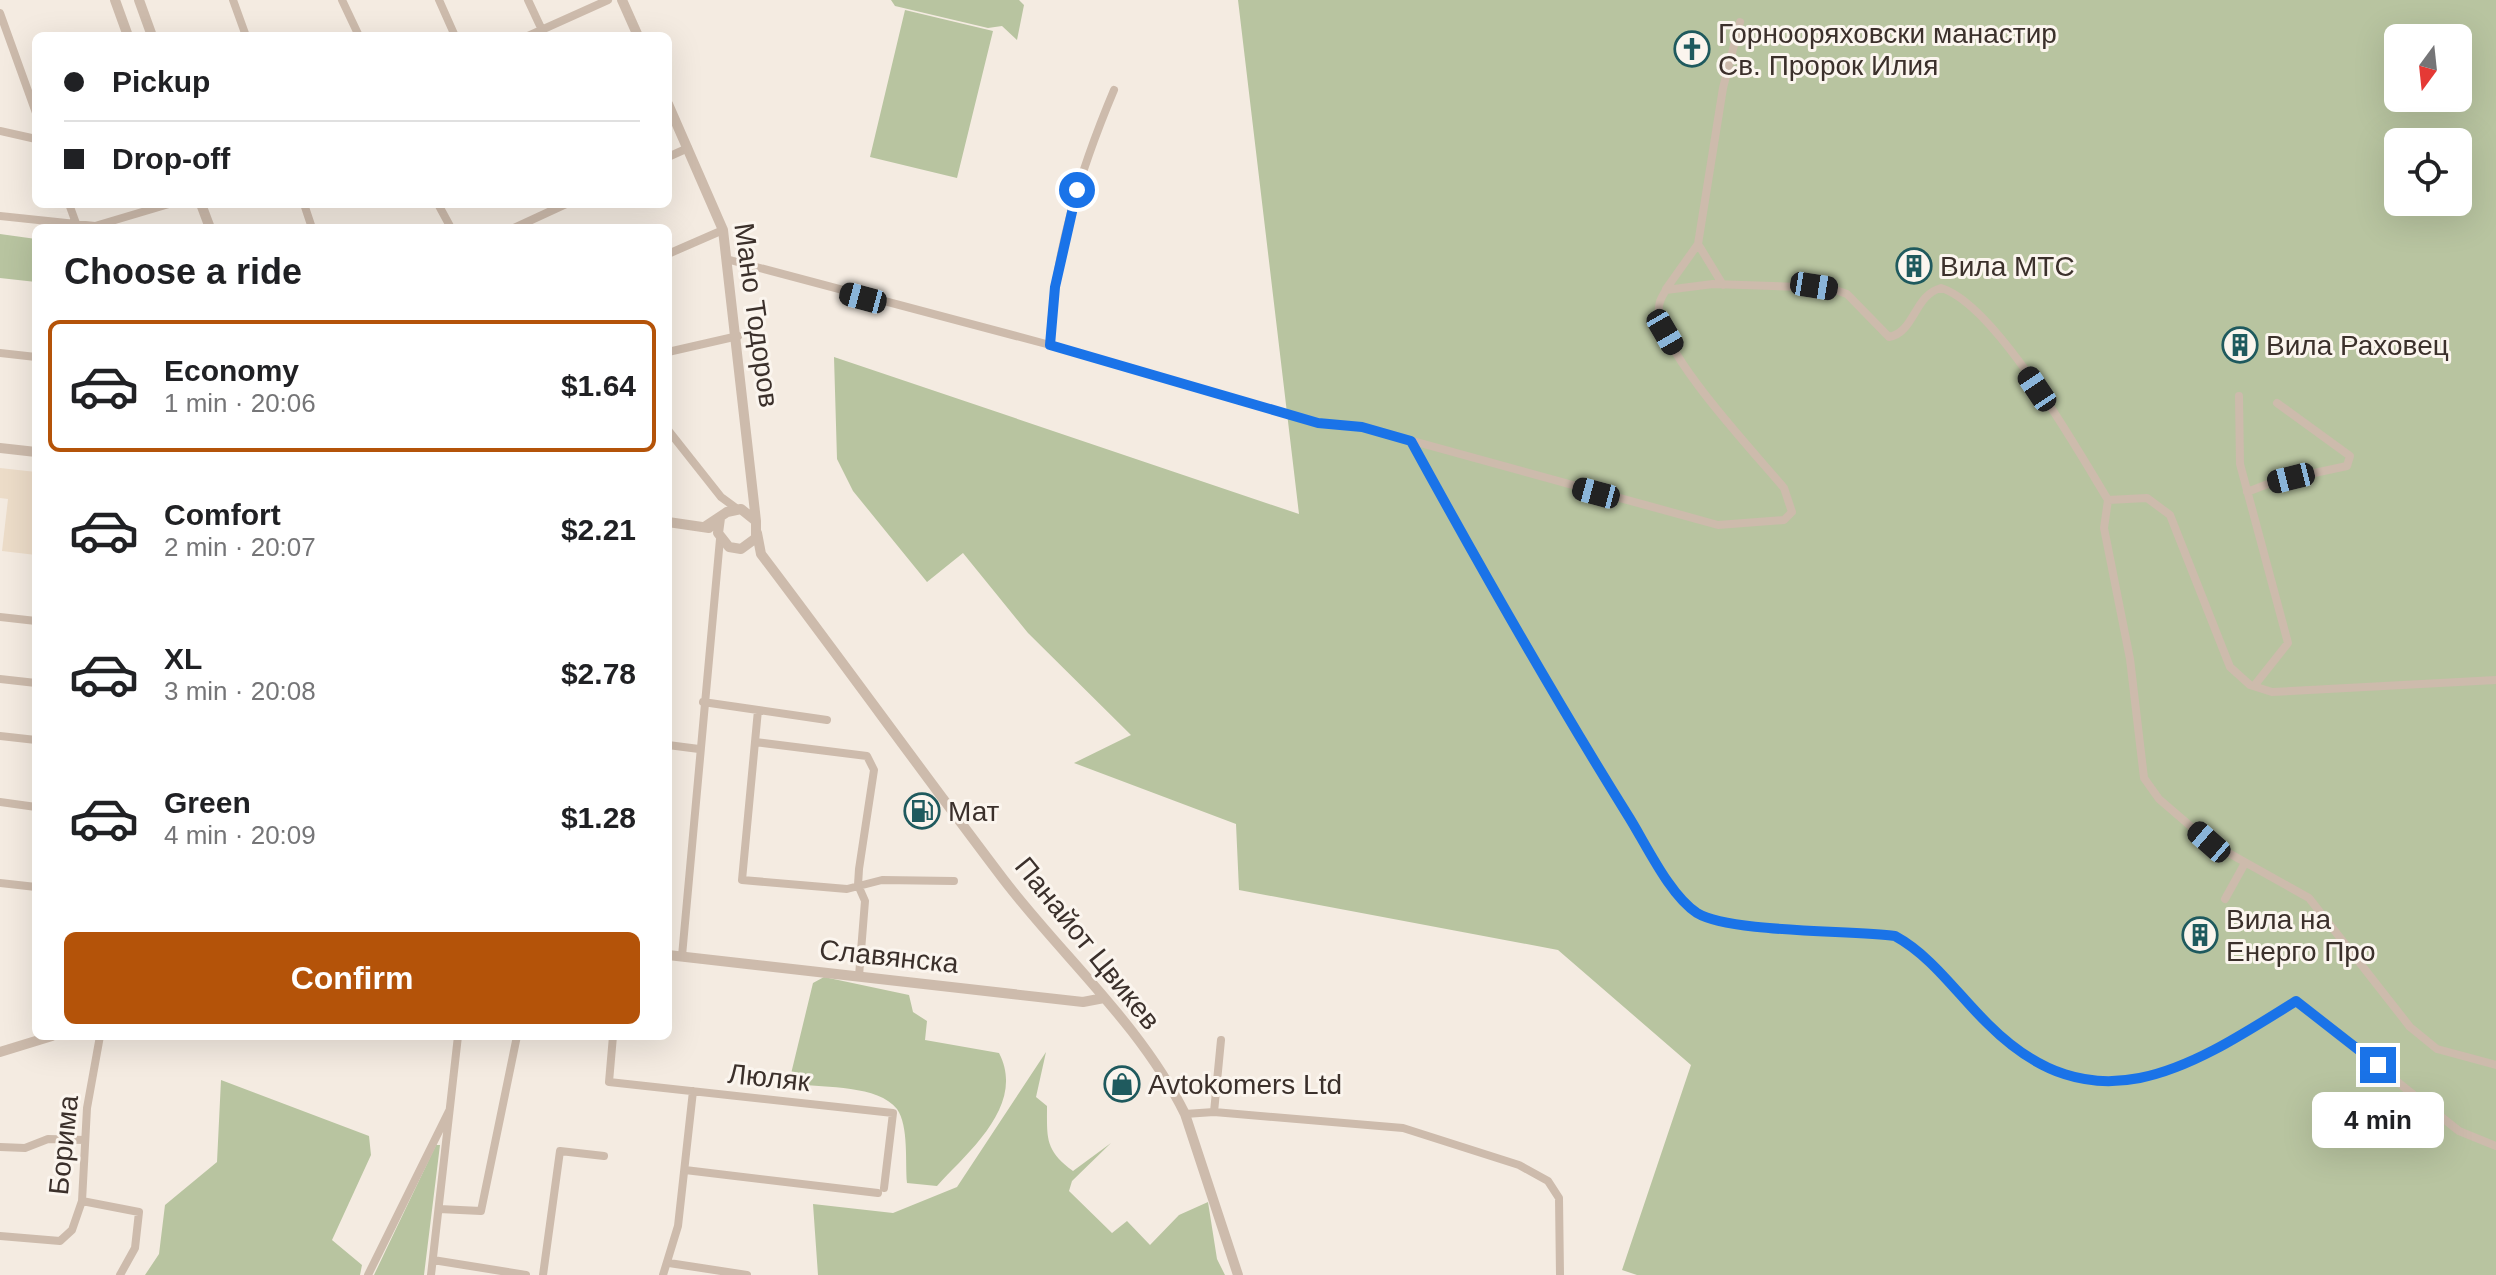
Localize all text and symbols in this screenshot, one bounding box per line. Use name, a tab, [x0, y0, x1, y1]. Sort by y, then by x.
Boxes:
place label: Горнооряховски манастир Св. Пророк Илия	[1718, 18, 2057, 81]
north arrow	[2384, 24, 2472, 112]
map controls	[2384, 24, 2472, 216]
church icon: Горнооряховски манастир Св. Пророк Илия	[1673, 30, 1711, 68]
text: Pickup	[112, 65, 210, 98]
button: locate	[2384, 128, 2472, 216]
text: Drop-off	[112, 142, 230, 175]
route start	[1059, 172, 1095, 208]
street label: Мано Тодоров	[728, 221, 785, 409]
building icon: Вила МТС	[1895, 247, 1933, 285]
text: Choose a ride	[64, 251, 302, 292]
place label: Вила МТС	[1940, 251, 2075, 282]
car	[1788, 270, 1840, 302]
car	[837, 280, 889, 316]
car	[1643, 305, 1687, 359]
building icon: Вила Раховец	[2221, 326, 2259, 364]
place label: Вила Раховец	[2266, 330, 2449, 361]
icon: car	[68, 350, 140, 422]
text: Economy	[164, 354, 299, 387]
car	[2014, 362, 2060, 416]
text: $1.64	[561, 369, 636, 402]
text: 1 min · 20:06	[164, 388, 316, 418]
car	[2265, 461, 2317, 495]
car	[1570, 475, 1622, 511]
icon: car	[68, 494, 140, 566]
text: Comfort	[164, 498, 281, 531]
text: $2.21	[561, 513, 636, 546]
text: 2 min · 20:07	[164, 532, 316, 562]
icon: car	[68, 638, 140, 710]
text: XL	[164, 642, 202, 675]
text: $2.78	[561, 657, 636, 690]
text: 3 min · 20:08	[164, 676, 316, 706]
icon: car	[68, 782, 140, 854]
text: Green	[164, 786, 251, 819]
fuel station icon: Мат	[903, 792, 941, 830]
place label: Мат	[948, 796, 1000, 827]
text: $1.28	[561, 801, 636, 834]
car	[2183, 817, 2235, 867]
text: 4 min · 20:09	[164, 820, 316, 850]
street label: Панайот Цвикев	[1009, 851, 1166, 1036]
place label: Вила на Енерго Про	[2226, 904, 2376, 967]
building icon: Вила на Енерго Про	[2181, 916, 2219, 954]
button: Confirm	[64, 932, 640, 1024]
street label: Славянска	[818, 934, 960, 979]
route end	[2360, 1047, 2396, 1083]
street label: Люляк	[726, 1058, 812, 1097]
shop icon: Avtokomers Ltd	[1103, 1065, 1141, 1103]
place label: Avtokomers Ltd	[1148, 1069, 1342, 1100]
street label: Борима	[43, 1093, 84, 1196]
callout: 4 min	[2312, 1093, 2444, 1149]
text: 4 min	[2344, 1105, 2412, 1135]

